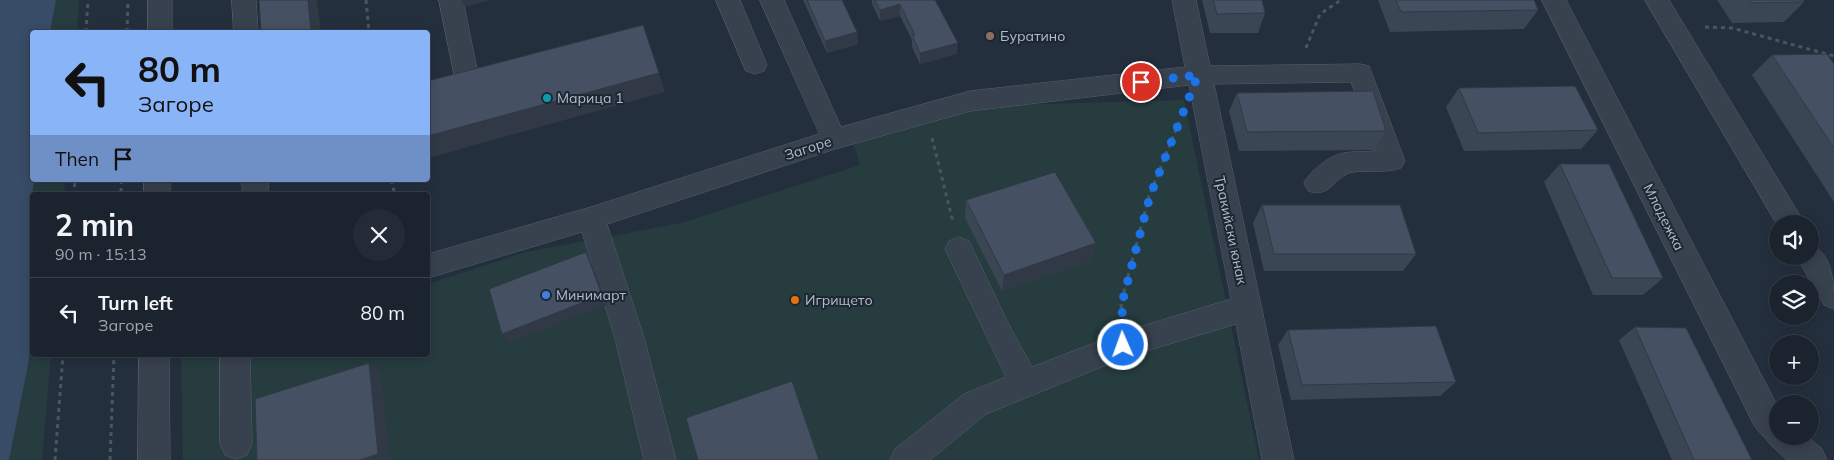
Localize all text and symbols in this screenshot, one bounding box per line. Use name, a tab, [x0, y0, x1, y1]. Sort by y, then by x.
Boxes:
place label: Буратино	[1000, 27, 1065, 45]
marker: Буратино	[984, 30, 996, 42]
text: 80 m	[138, 47, 221, 91]
icon: left	[55, 50, 120, 115]
pin	[1120, 61, 1162, 103]
icon: arrive	[1127, 68, 1155, 96]
place label: Марица 1	[557, 89, 624, 107]
text: Загоре	[138, 90, 214, 118]
marker: Марица 1	[541, 92, 553, 104]
street label: Загоре	[782, 132, 834, 164]
icon: arrive	[109, 145, 137, 173]
text: Then	[55, 147, 99, 171]
street label: Тракийски юнак	[1211, 174, 1251, 286]
street label: Младежка	[1640, 181, 1688, 253]
text: 2 min	[55, 206, 134, 244]
button: close	[353, 209, 405, 261]
map controls	[1769, 215, 1819, 445]
button: sound	[1769, 215, 1819, 265]
text: 90 m · 15:13	[55, 244, 147, 264]
button: layers	[1769, 275, 1819, 325]
place label: Минимарт	[556, 286, 627, 304]
marker: Минимарт	[540, 289, 552, 301]
text: Turn left	[98, 291, 173, 315]
place label: Игрището	[805, 291, 873, 309]
marker: Игрището	[789, 294, 801, 306]
icon: left	[55, 299, 83, 327]
text: 80 m	[361, 301, 405, 325]
text: Загоре	[98, 315, 153, 335]
position arrow	[1096, 318, 1148, 370]
button: +	[1769, 335, 1819, 385]
button: −	[1769, 395, 1819, 445]

